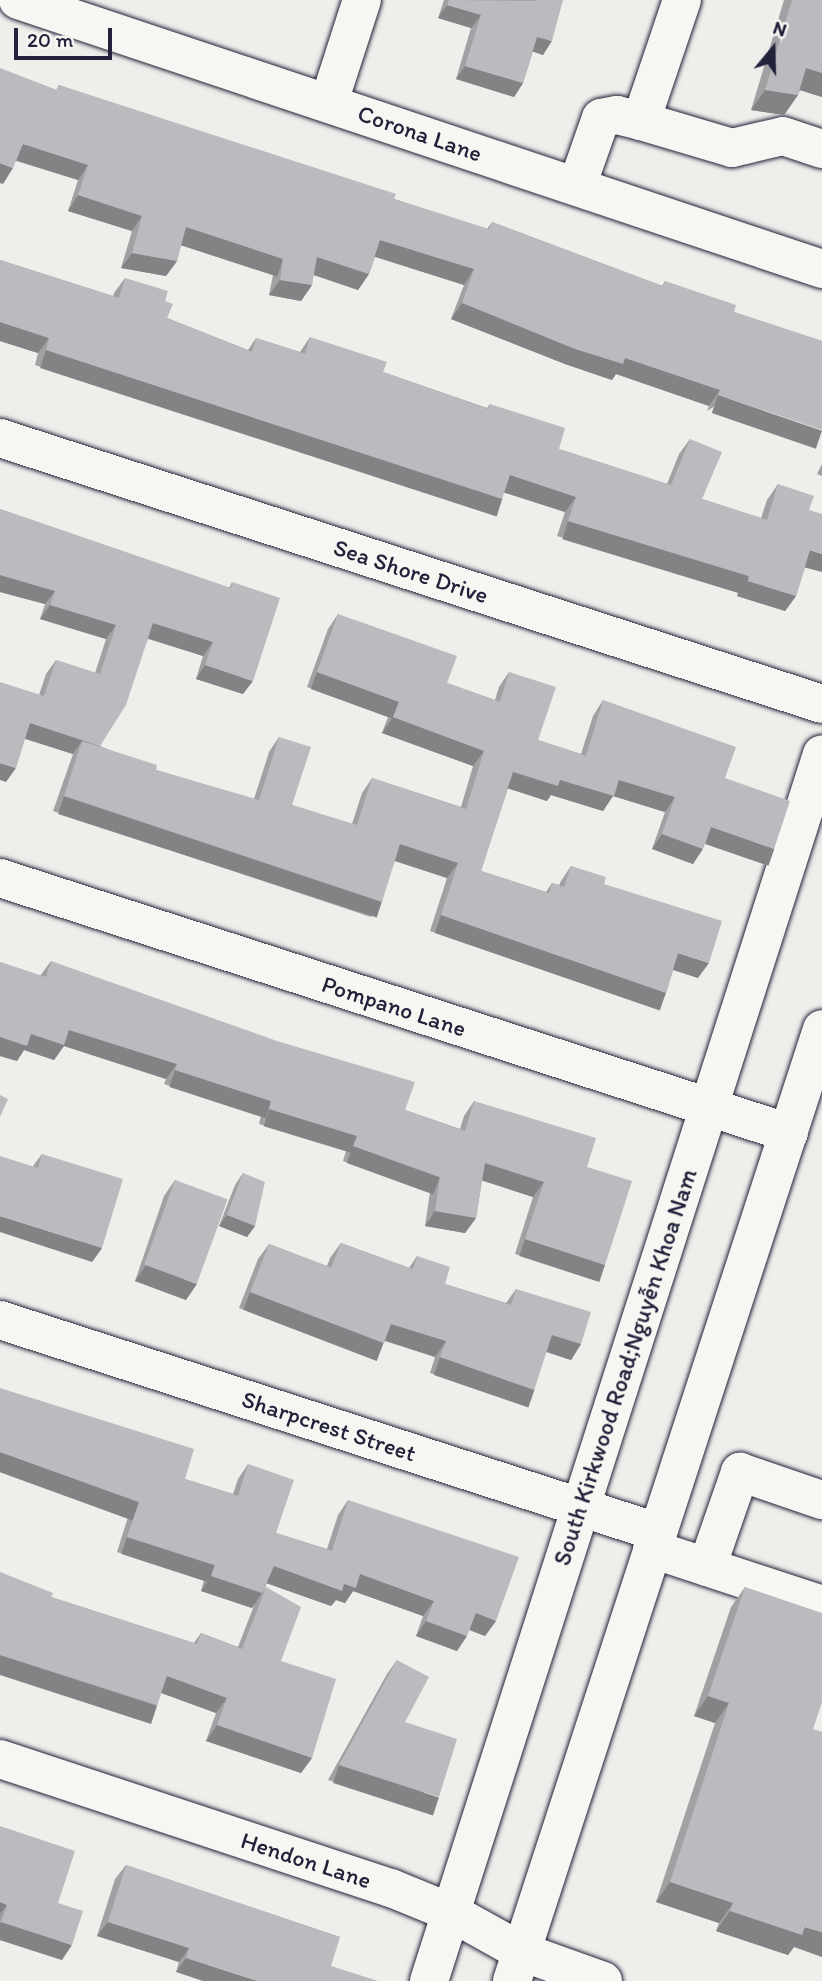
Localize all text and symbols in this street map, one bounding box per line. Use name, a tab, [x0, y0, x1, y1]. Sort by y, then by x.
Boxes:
scale bar	[18, 14, 116, 58]
north arrow	[738, 14, 808, 84]
text: N	[770, 16, 790, 42]
text: 20 m	[27, 27, 73, 52]
street label: Corona Lane	[354, 98, 486, 168]
street label: Sea Shore Drive	[330, 532, 492, 610]
street label: Pompano Lane	[318, 969, 470, 1043]
street label: South Kirkwood Road;Nguyễn Khoa Nam	[547, 1165, 703, 1569]
street label: Sharpcrest Street	[238, 1384, 420, 1468]
street label: Hendon Lane	[237, 1825, 375, 1895]

